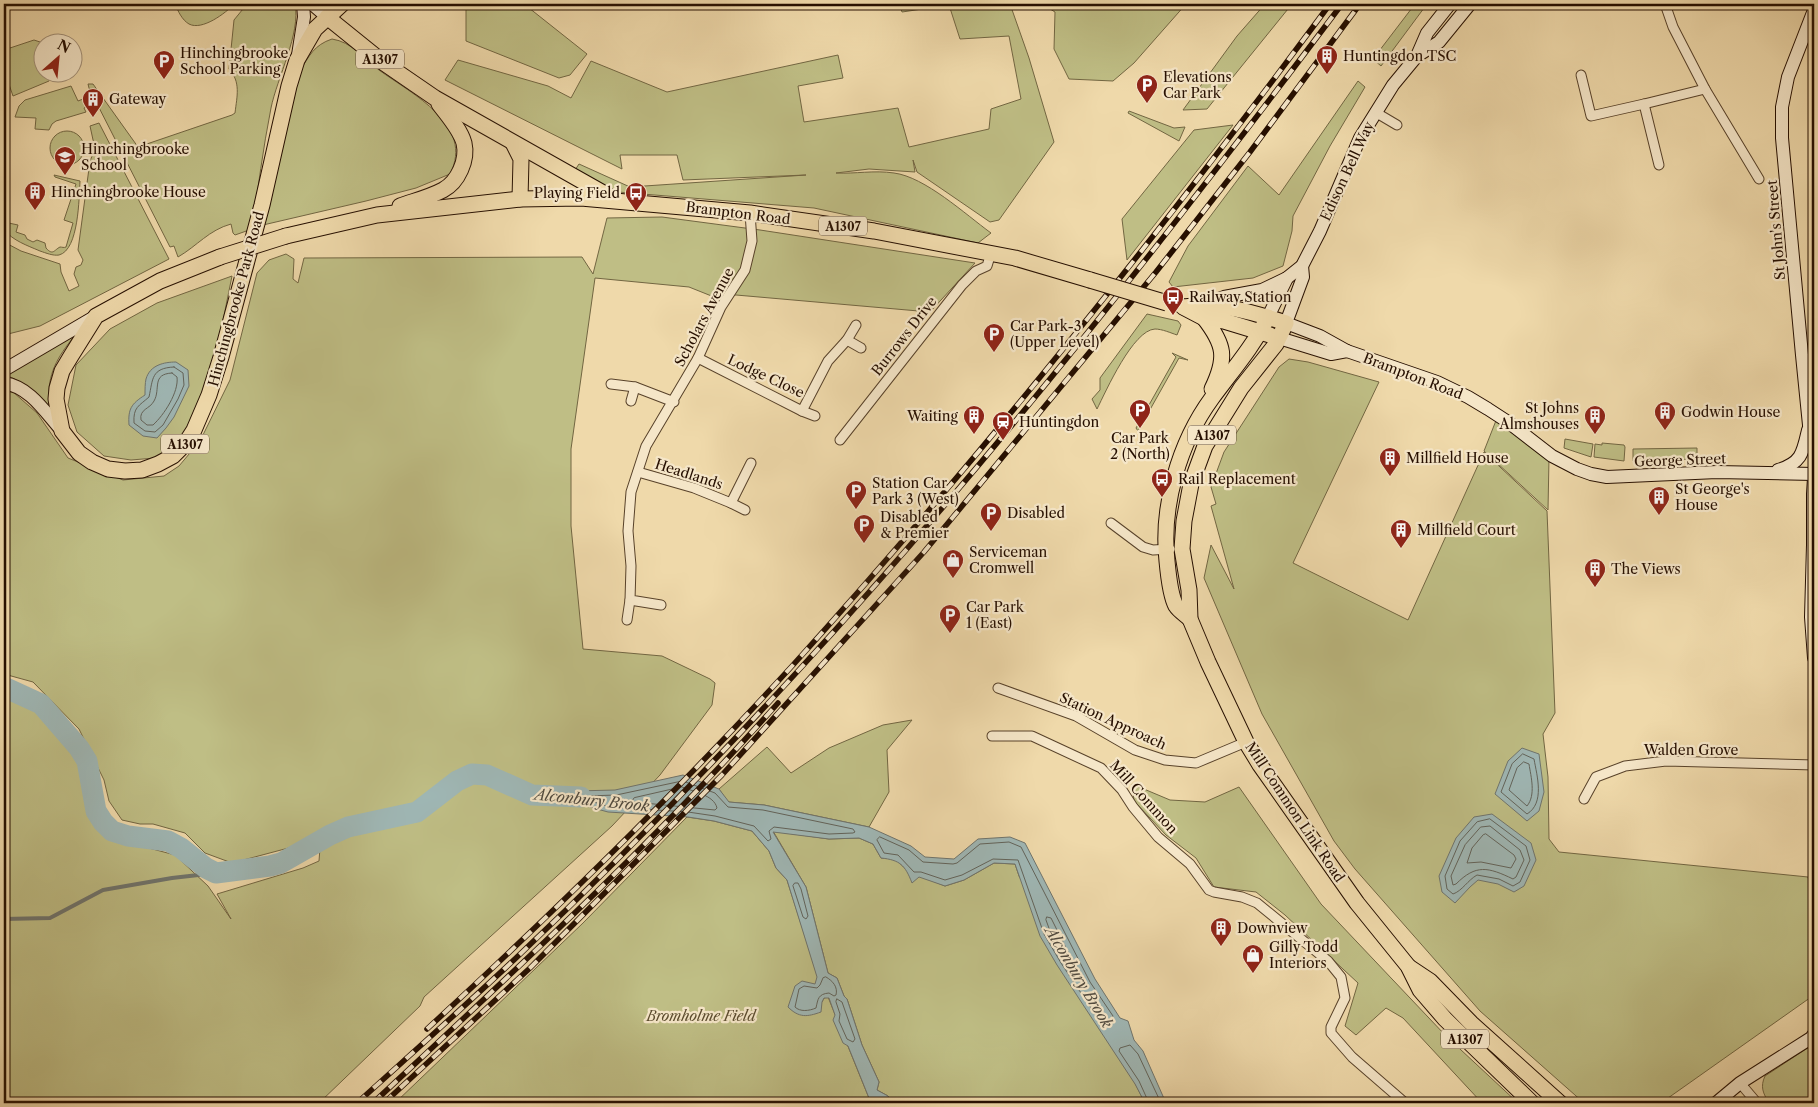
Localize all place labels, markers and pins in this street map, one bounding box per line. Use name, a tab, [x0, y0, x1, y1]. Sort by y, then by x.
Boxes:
place label: Hinchingbrooke School Parking	[180, 44, 288, 78]
building icon: Huntingdon TSC	[1315, 44, 1339, 75]
place label: Huntingdon TSC	[1343, 47, 1456, 65]
parking icon: Hinchingbrooke School Parking	[152, 49, 176, 80]
place label: Elevations Car Park	[1163, 68, 1232, 102]
parking icon: Elevations Car Park	[1135, 73, 1159, 104]
building icon: Gateway	[81, 87, 105, 118]
place label: Gateway	[109, 90, 166, 108]
place label: Hinchingbrooke School	[81, 140, 189, 174]
school or university icon: Hinchingbrooke School	[53, 145, 77, 176]
building icon: Hinchingbrooke House	[23, 180, 47, 211]
bus stop icon: Playing Field	[624, 181, 648, 212]
place label: Hinchingbrooke House	[51, 183, 206, 201]
place label: Playing Field	[534, 184, 620, 202]
bus stop icon: Railway Station	[1161, 285, 1185, 316]
place label: Railway Station	[1189, 288, 1292, 306]
place label: Car Park-3 (Upper Level)	[1010, 317, 1099, 351]
parking icon: Car Park-3 (Upper Level)	[982, 322, 1006, 353]
parking icon: Car Park 2 (North)	[1128, 398, 1152, 429]
place label: St Johns Almshouses	[1498, 399, 1579, 433]
building icon: Godwin House	[1653, 400, 1677, 431]
place label: Godwin House	[1681, 403, 1781, 421]
building icon: Waiting	[962, 404, 986, 435]
building icon: St Johns Almshouses	[1583, 404, 1607, 435]
place label: Waiting	[906, 407, 959, 425]
station icon: Huntingdon	[991, 410, 1015, 441]
place label: Huntingdon	[1019, 413, 1100, 431]
place label: Car Park 2 (North)	[1110, 429, 1170, 463]
building icon: Millfield House	[1378, 446, 1402, 477]
place label: Millfield House	[1406, 449, 1509, 467]
bus stop icon: Rail Replacement	[1150, 467, 1174, 498]
place label: Rail Replacement	[1178, 470, 1296, 488]
place label: Station Car Park 3 (West)	[872, 474, 959, 508]
parking icon: Station Car Park 3 (West)	[844, 479, 868, 510]
place label: St George's House	[1675, 480, 1750, 514]
building icon: St George's House	[1647, 485, 1671, 516]
parking icon: Disabled	[979, 501, 1003, 532]
place label: Disabled	[1007, 504, 1066, 522]
place label: Disabled & Premier	[880, 508, 949, 542]
parking icon: Disabled & Premier	[852, 513, 876, 544]
building icon: Millfield Court	[1389, 518, 1413, 549]
place label: Millfield Court	[1417, 521, 1516, 539]
place label: Serviceman Cromwell	[969, 543, 1048, 577]
shop icon: Serviceman Cromwell	[941, 548, 965, 579]
building icon: The Views	[1583, 557, 1607, 588]
place label: The Views	[1611, 560, 1681, 578]
place label: Car Park 1 (East)	[966, 598, 1025, 632]
parking icon: Car Park 1 (East)	[938, 603, 962, 634]
building icon: Downview	[1209, 916, 1233, 947]
place label: Downview	[1237, 919, 1308, 937]
place label: Gilly Todd Interiors	[1269, 938, 1339, 972]
shop icon: Gilly Todd Interiors	[1241, 943, 1265, 974]

